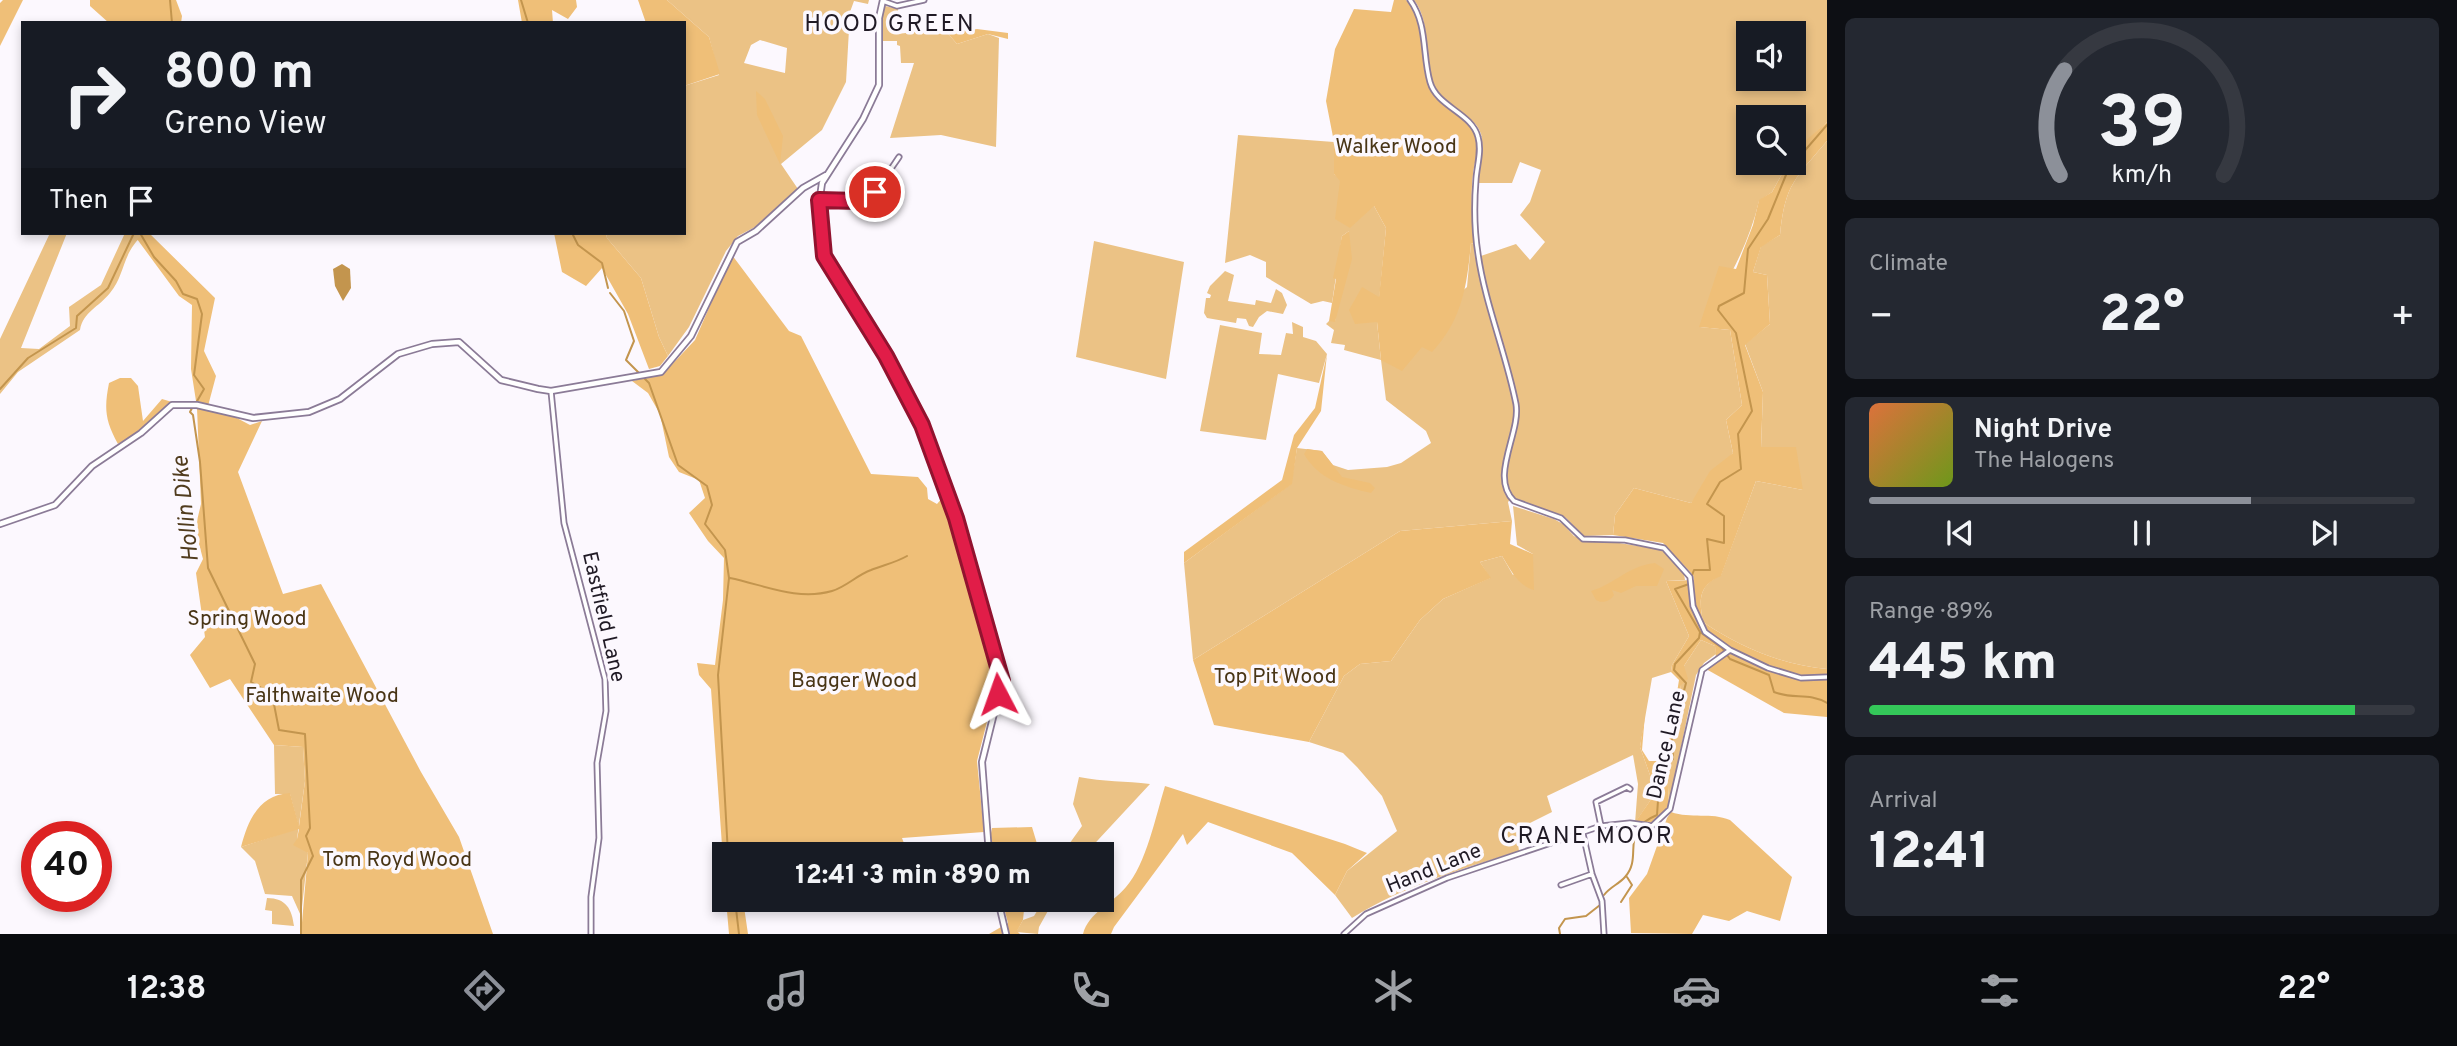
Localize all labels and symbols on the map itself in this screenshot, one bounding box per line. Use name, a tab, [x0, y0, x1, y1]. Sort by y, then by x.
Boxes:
district label: HOOD GREEN	[804, 10, 976, 40]
park label: Walker Wood	[1335, 134, 1457, 161]
pin	[845, 162, 905, 222]
water label: Hollin Dike	[167, 454, 207, 563]
street label: Eastfield Lane	[575, 549, 631, 685]
park label: Spring Wood	[187, 606, 307, 633]
position arrow	[961, 657, 1035, 731]
park label: Top Pit Wood	[1214, 664, 1336, 691]
park label: Bagger Wood	[791, 668, 917, 695]
park label: Falthwaite Wood	[245, 683, 399, 710]
street label: Dance Lane	[1641, 688, 1693, 802]
speed limit sign: 40	[21, 821, 112, 912]
district label: CRANE MOOR	[1500, 822, 1674, 852]
street label: Hand Lane	[1382, 838, 1486, 900]
park label: Tom Royd Wood	[322, 847, 472, 874]

